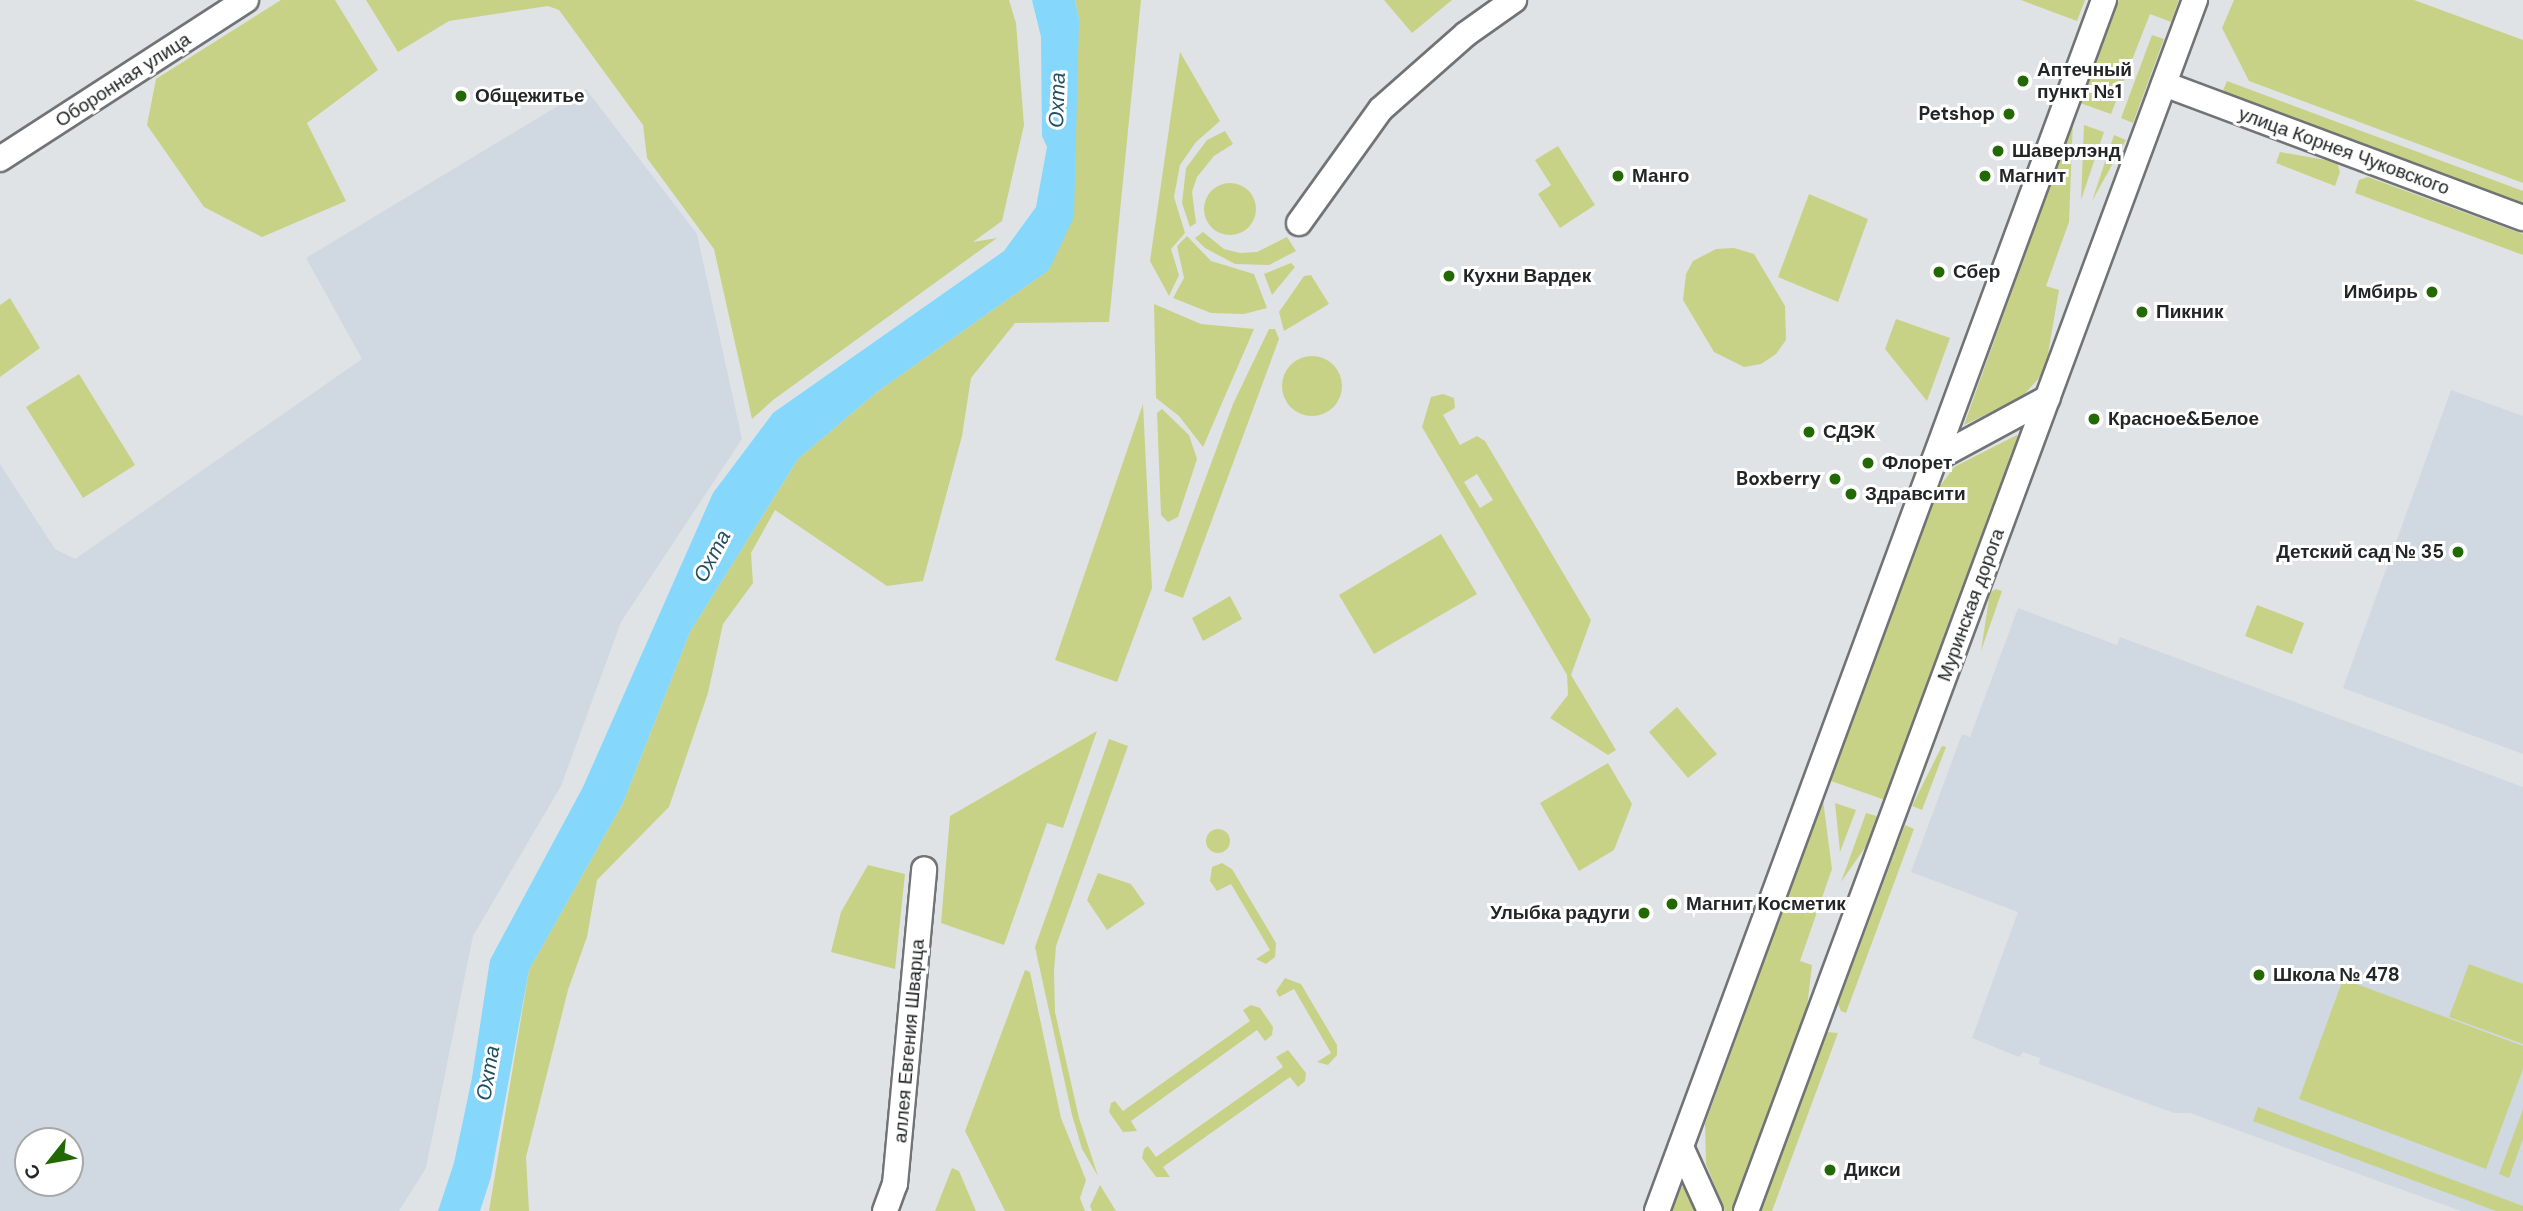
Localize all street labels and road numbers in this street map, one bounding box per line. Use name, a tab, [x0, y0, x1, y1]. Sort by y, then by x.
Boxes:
street label: Оборонная улица	[51, 28, 195, 132]
street label: улица Корнея Чуковского	[2235, 102, 2453, 200]
street label: Муринская дорога	[1933, 525, 2009, 685]
street label: аллея Евгения Шварца	[889, 938, 929, 1144]

